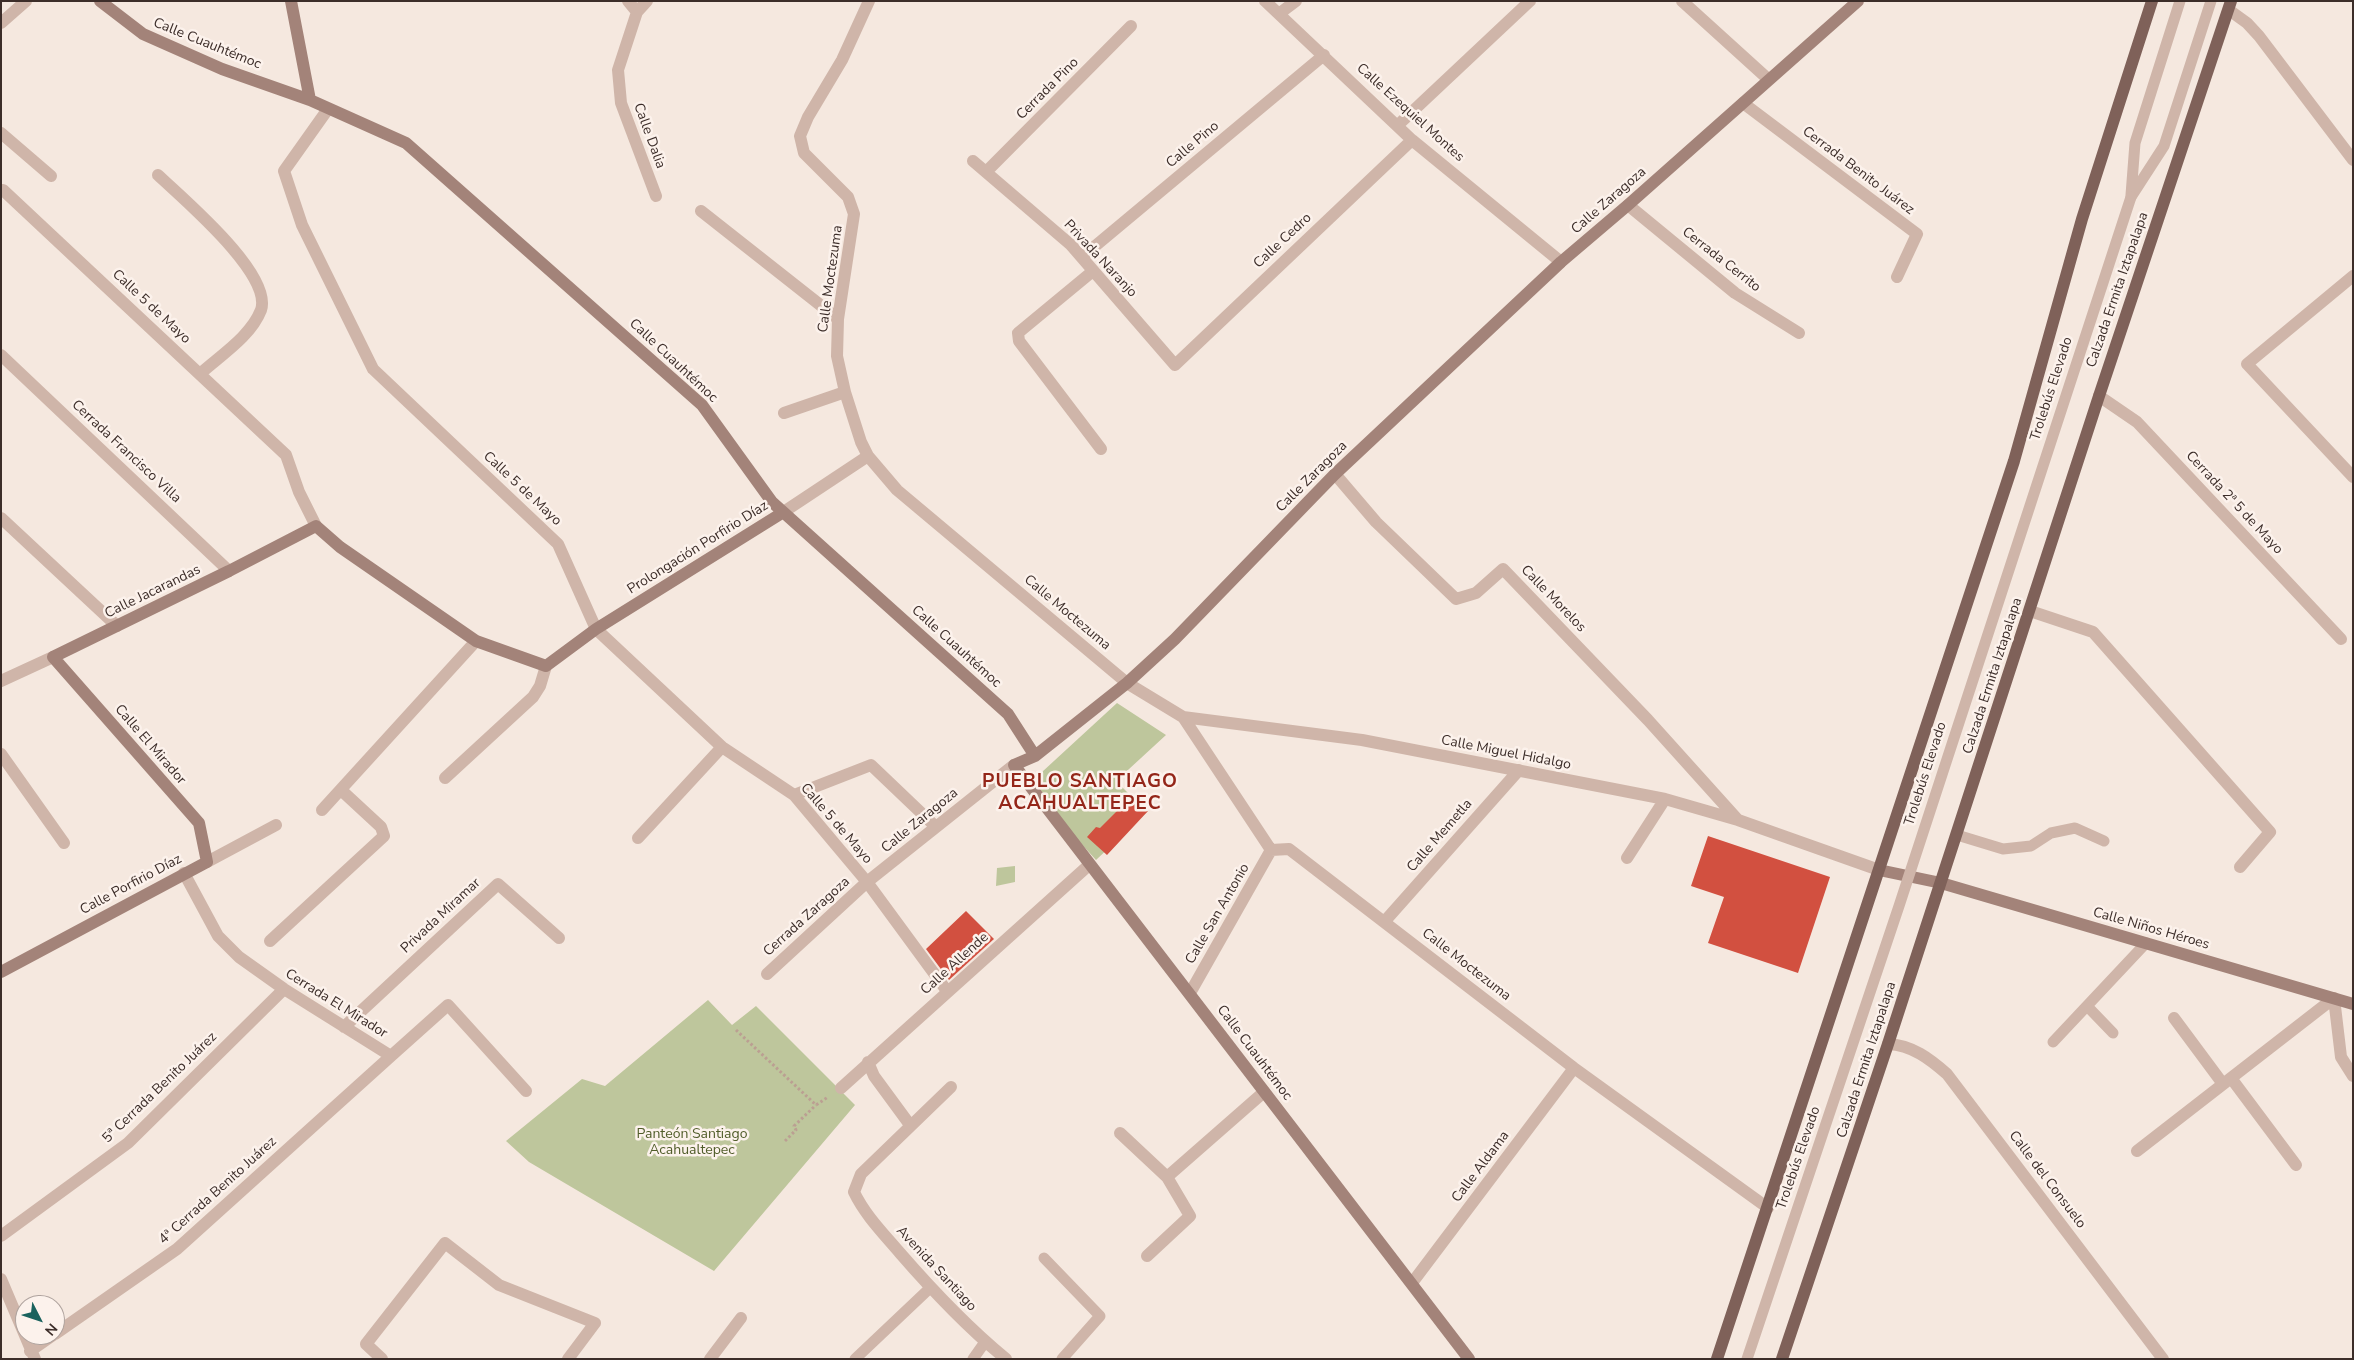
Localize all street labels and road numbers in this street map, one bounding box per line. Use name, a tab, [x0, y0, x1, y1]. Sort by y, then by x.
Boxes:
street label: Calle Cuauhtémoc	[151, 15, 263, 73]
street label: Cerrada Pino	[1014, 55, 1082, 123]
street label: Calle Ezequiel Montes	[1353, 60, 1467, 166]
street label: Calle Dalia	[629, 101, 669, 171]
street label: Calle Pino	[1163, 118, 1223, 172]
street label: Cerrada Benito Juárez	[1799, 123, 1917, 219]
street label: Calle Zaragoza	[1568, 164, 1650, 238]
street label: Calle Cedro	[1251, 210, 1315, 272]
street label: Calzada Ermita Iztapalapa	[2083, 210, 2153, 370]
street label: Privada Naranjo	[1060, 217, 1140, 301]
street label: Calle Moctezuma	[815, 224, 847, 334]
street label: Cerrada Cerrito	[1678, 224, 1764, 296]
street label: Calle 5 de Mayo	[108, 266, 194, 348]
street label: Calle Cuauhtémoc	[625, 316, 721, 406]
street label: Trolebús Elevado	[2027, 335, 2077, 443]
street label: Cerrada Francisco Villa	[68, 397, 184, 507]
street label: Calle Zaragoza	[1273, 438, 1351, 516]
street label: Calle 5 de Mayo	[479, 448, 565, 530]
street label: Cerrada 2ª 5 de Mayo	[2182, 448, 2286, 558]
street label: Prolongación Porfirio Díaz	[625, 498, 771, 598]
street label: Calle Jacarandas	[102, 562, 204, 622]
street label: Calle Morelos	[1517, 562, 1589, 636]
street label: Calle Moctezuma	[1020, 572, 1114, 654]
street label: Calzada Ermita Iztapalapa	[1960, 596, 2026, 756]
street label: Calle Cuauhtémoc	[908, 602, 1004, 692]
street label: Calle El Mirador	[111, 702, 189, 788]
street label: Trolebús Elevado	[1901, 720, 1951, 828]
street label: Calle Miguel Hidalgo	[1440, 732, 1572, 774]
street label: Calle 5 de Mayo	[796, 780, 876, 868]
street label: Calle Zaragoza	[878, 785, 962, 857]
street label: Calle Memetla	[1404, 796, 1476, 876]
street label: Calle Porfirio Díaz	[77, 851, 185, 919]
street label: Calle San Antonio	[1182, 861, 1254, 967]
street label: Cerrada Zaragoza	[760, 874, 854, 960]
street label: Privada Miramar	[398, 875, 484, 957]
street label: Calle Niños Héroes	[2091, 904, 2211, 954]
street label: Calle Moctezuma	[1418, 925, 1514, 1005]
street label: Calle Allende	[918, 929, 992, 999]
street label: Cerrada El Mirador	[282, 966, 390, 1042]
street label: Calzada Ermita Iztapalapa	[1834, 980, 1900, 1140]
street label: Calle Cuauhtémoc	[1213, 1002, 1295, 1104]
street label: 5ª Cerrada Benito Juárez	[99, 1029, 221, 1147]
street label: Trolebús Elevado	[1773, 1104, 1825, 1212]
street label: Calle Aldama	[1449, 1128, 1513, 1206]
street label: Calle del Consuelo	[2005, 1128, 2089, 1232]
street label: 4ª Cerrada Benito Juárez	[156, 1134, 280, 1248]
street label: Avenida Santiago	[892, 1223, 980, 1315]

